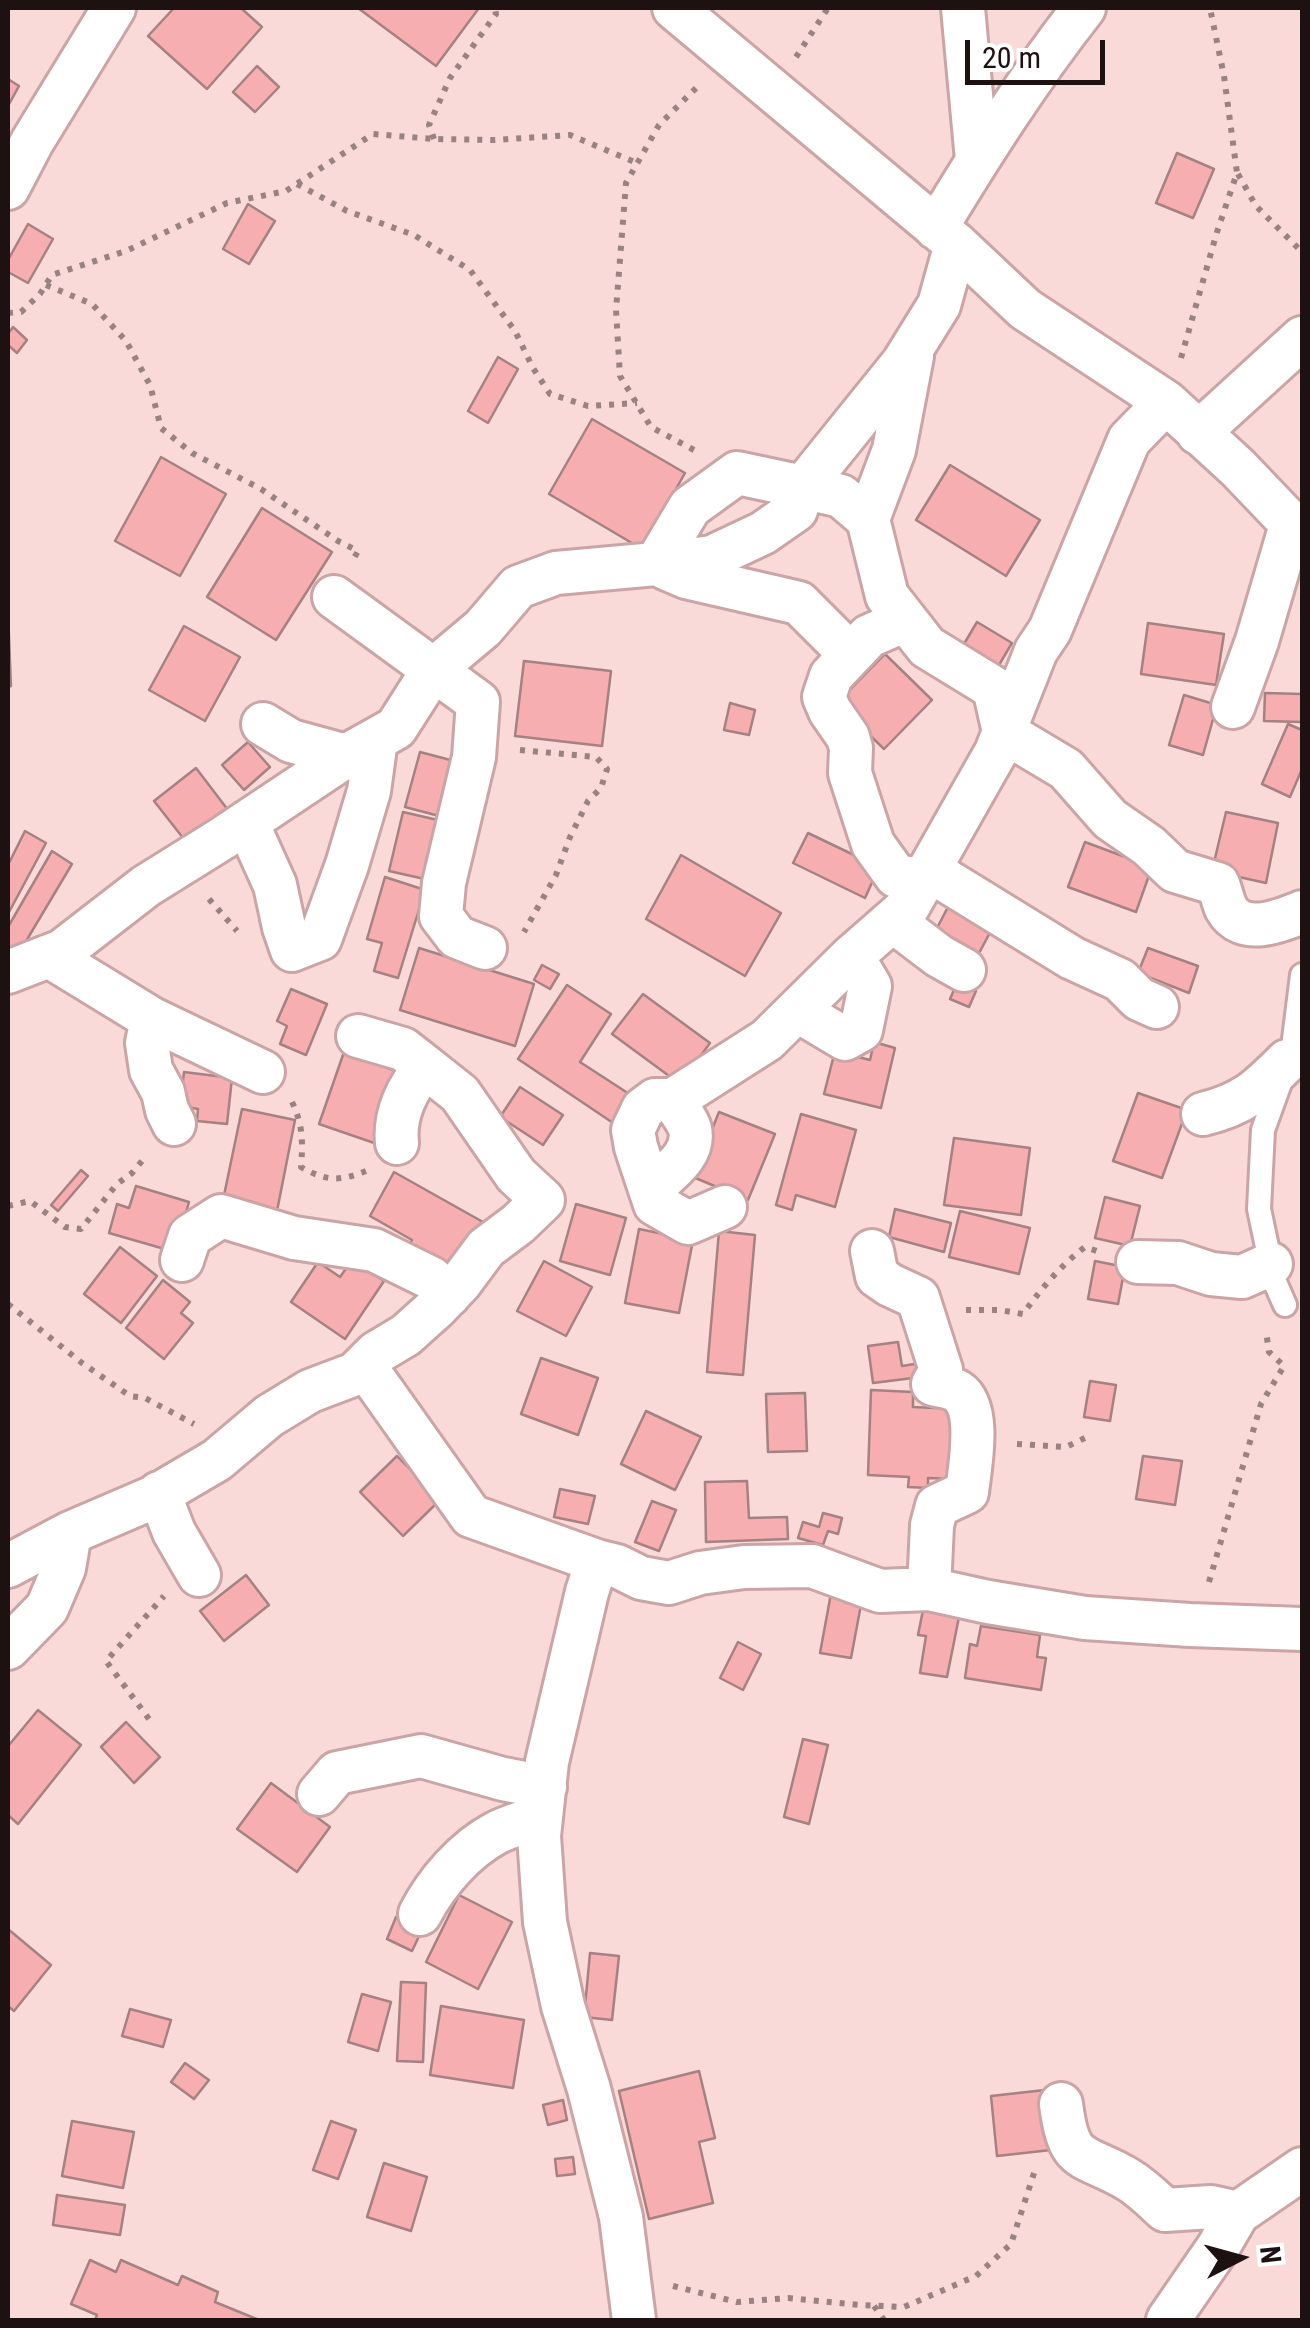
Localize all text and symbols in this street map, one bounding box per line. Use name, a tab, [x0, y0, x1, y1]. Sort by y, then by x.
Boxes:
scale bar	[970, 20, 1110, 82]
text: 20 m	[982, 40, 1041, 75]
north arrow	[1190, 2208, 1290, 2308]
text: N	[1253, 2245, 1288, 2265]

